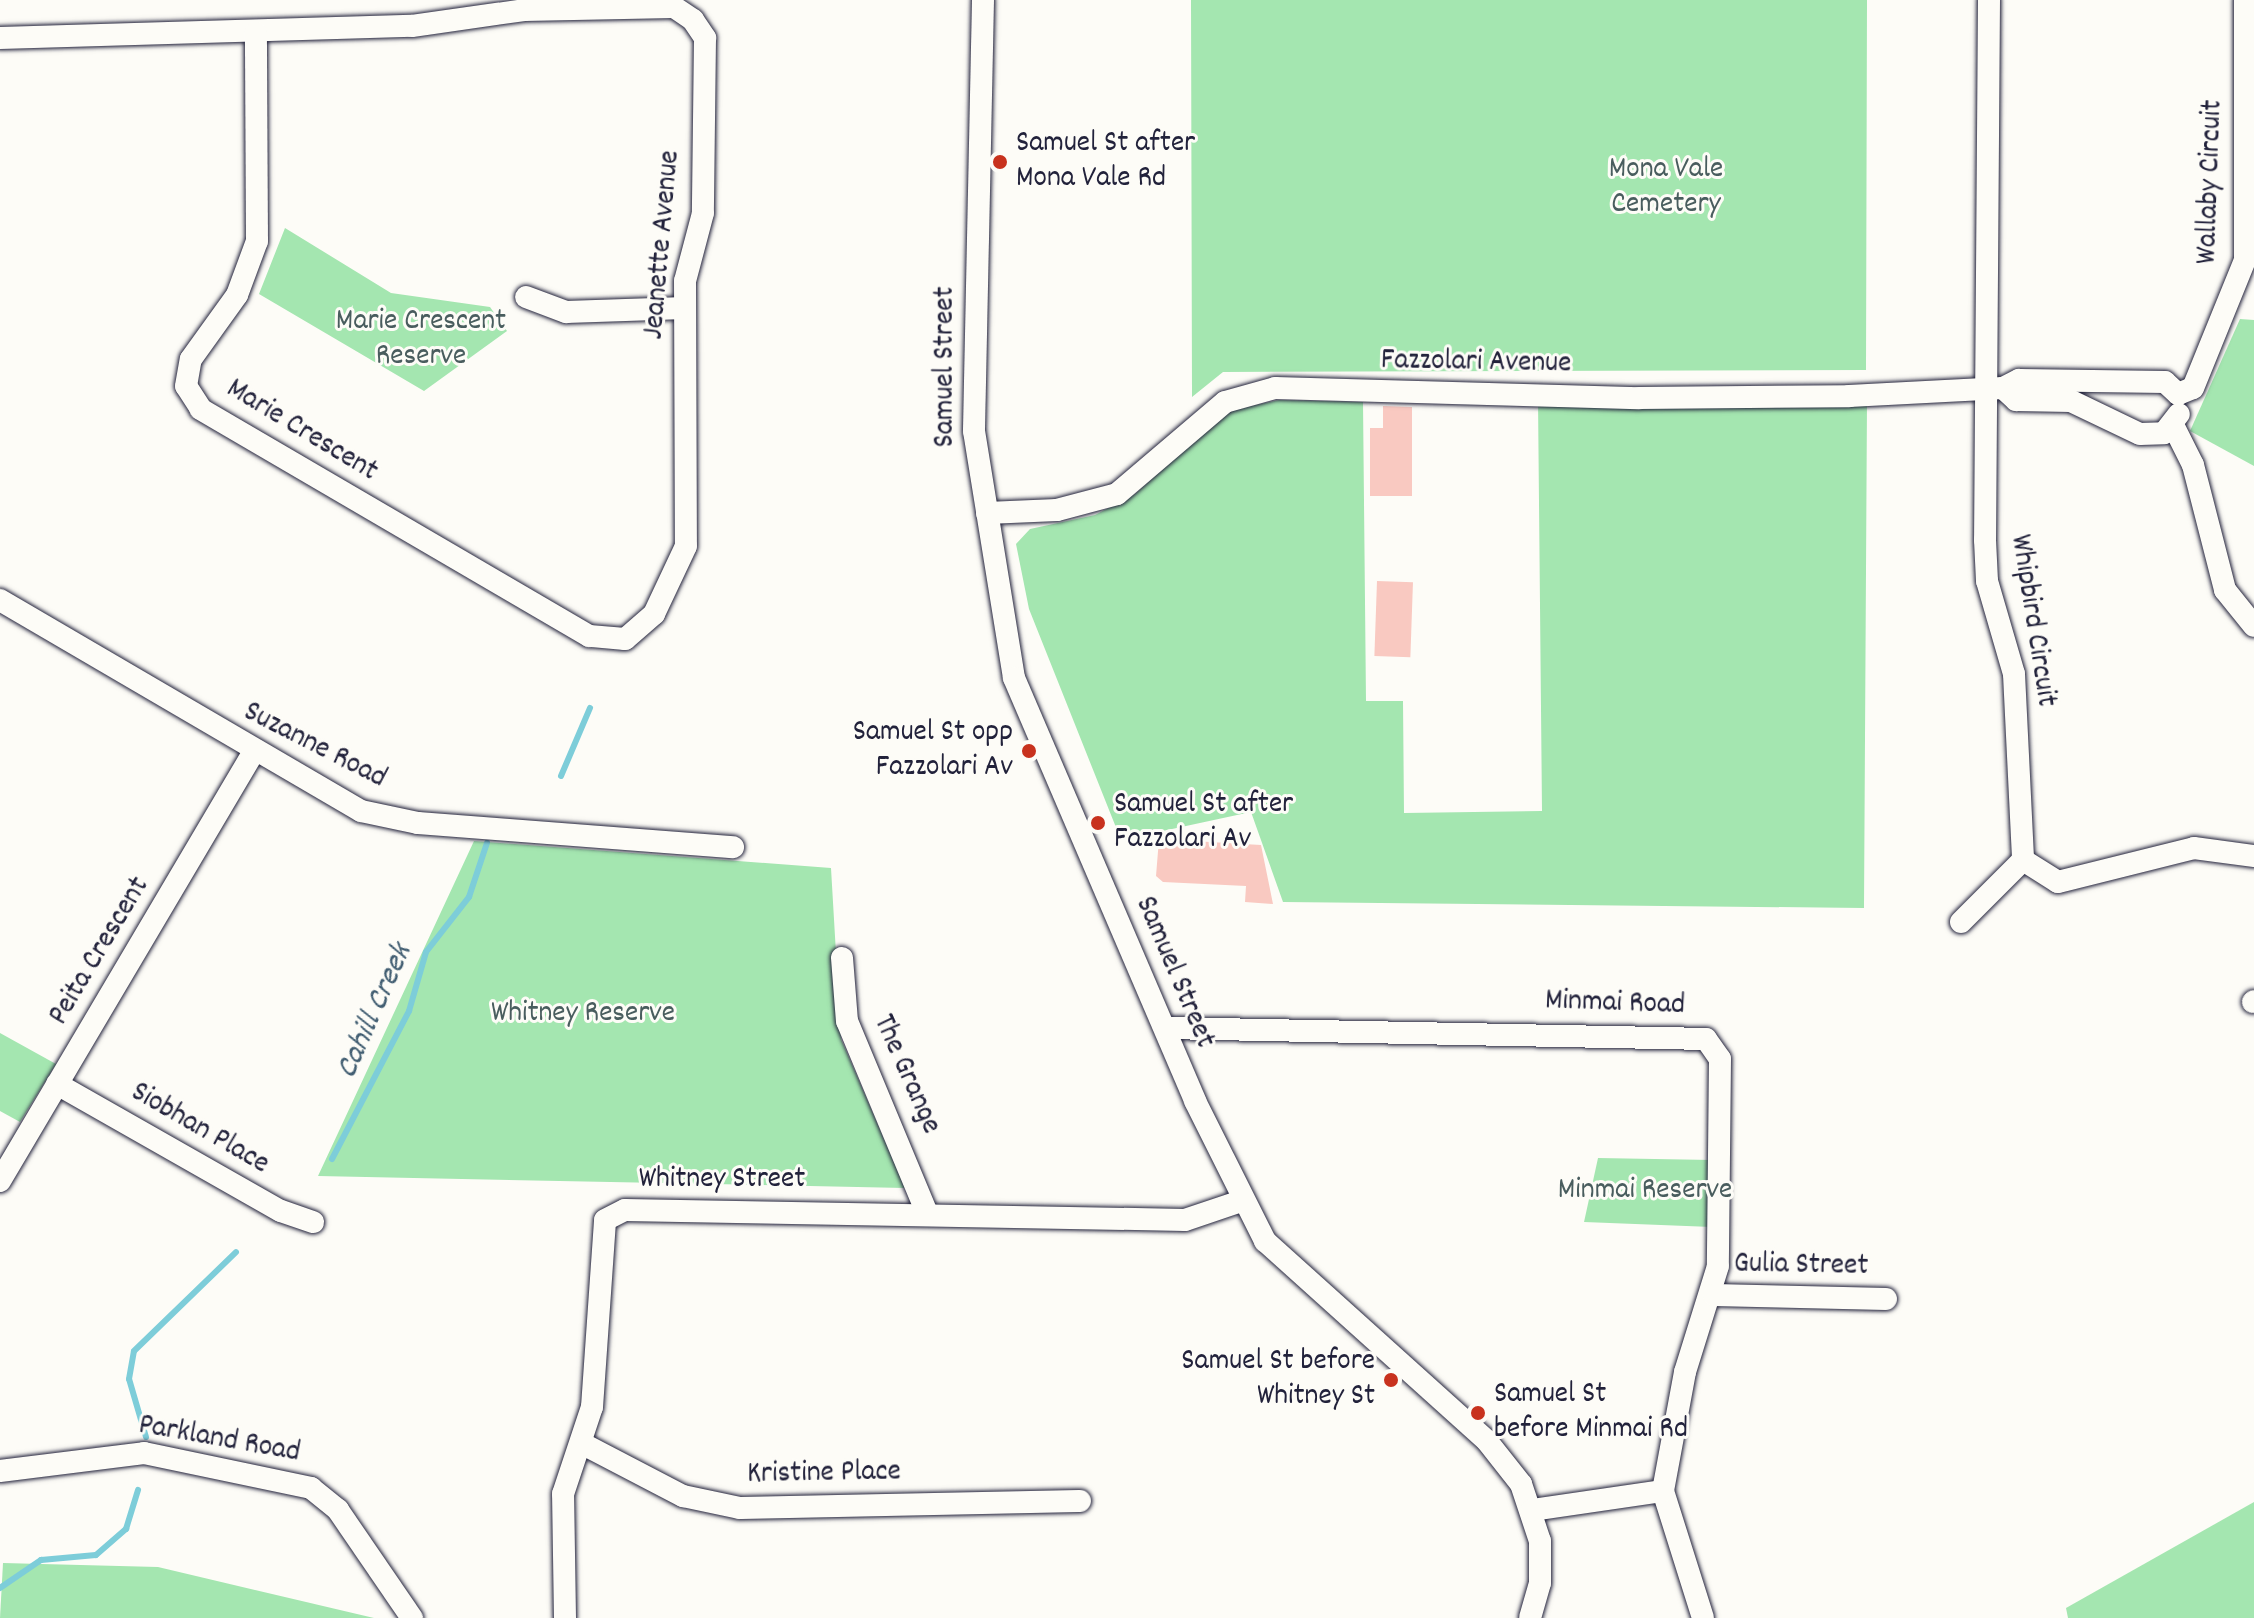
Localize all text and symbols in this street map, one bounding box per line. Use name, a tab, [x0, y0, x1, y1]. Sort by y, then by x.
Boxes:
street label: Wallaby Circuit	[2191, 99, 2233, 265]
place label: Samuel St after Mona Vale Rd	[1016, 127, 1195, 198]
street label: Jeanette Avenue	[638, 149, 690, 341]
marker: Samuel St after Mona Vale Rd	[991, 153, 1009, 171]
park label: Mona Vale Cemetery	[1609, 153, 1723, 224]
street label: Samuel Street	[929, 287, 965, 447]
park label: Marie Crescent Reserve	[336, 305, 506, 376]
street label: Fazzolari Avenue	[1381, 344, 1571, 384]
street label: Marie Crescent	[219, 373, 383, 491]
street label: Whipbird Circuit	[2000, 532, 2062, 710]
street label: Suzanne Road	[237, 696, 391, 798]
place label: Samuel St opp Fazzolari Av	[853, 716, 1013, 786]
marker: Samuel St opp Fazzolari Av	[1020, 742, 1038, 760]
place label: Samuel St after Fazzolari Av	[1114, 788, 1293, 858]
marker: Samuel St after Fazzolari Av	[1089, 814, 1107, 832]
street label: Peita Crescent	[43, 871, 159, 1033]
street label: Samuel Street	[1125, 892, 1221, 1054]
water label: Cahill Creek	[329, 939, 423, 1085]
street label: Minmai Road	[1544, 985, 1686, 1025]
park label: Whitney Reserve	[491, 997, 675, 1033]
street label: The Grange	[863, 1010, 947, 1140]
street label: Siobhan Place	[123, 1076, 275, 1184]
street label: Whitney Street	[639, 1163, 805, 1199]
park label: Minmai Reserve	[1558, 1174, 1732, 1210]
street label: Gulia Street	[1733, 1248, 1869, 1286]
place label: Samuel St before Whitney St	[1181, 1345, 1375, 1416]
marker: Samuel St before Whitney St	[1382, 1371, 1400, 1389]
place label: Samuel St before Minmai Rd	[1494, 1378, 1688, 1448]
marker: Samuel St before Minmai Rd	[1469, 1404, 1487, 1422]
street label: Parkland Road	[135, 1409, 303, 1473]
street label: Kristine Place	[747, 1456, 901, 1494]

